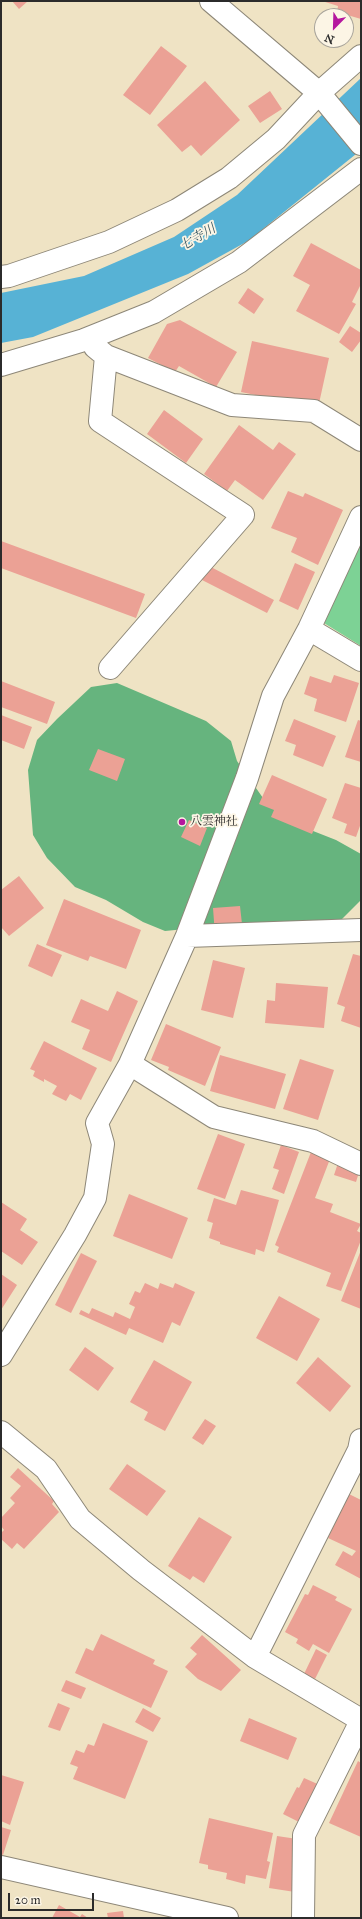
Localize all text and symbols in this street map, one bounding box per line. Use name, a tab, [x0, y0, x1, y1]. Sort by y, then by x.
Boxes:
north arrow	[314, 8, 354, 48]
text: N	[323, 31, 336, 46]
water label: 七寺川	[177, 221, 219, 255]
place label: 八雲神社	[190, 815, 238, 829]
marker: 八雲神社	[177, 817, 187, 827]
scale bar	[10, 1885, 96, 1911]
text: 20 m	[15, 1893, 41, 1907]

